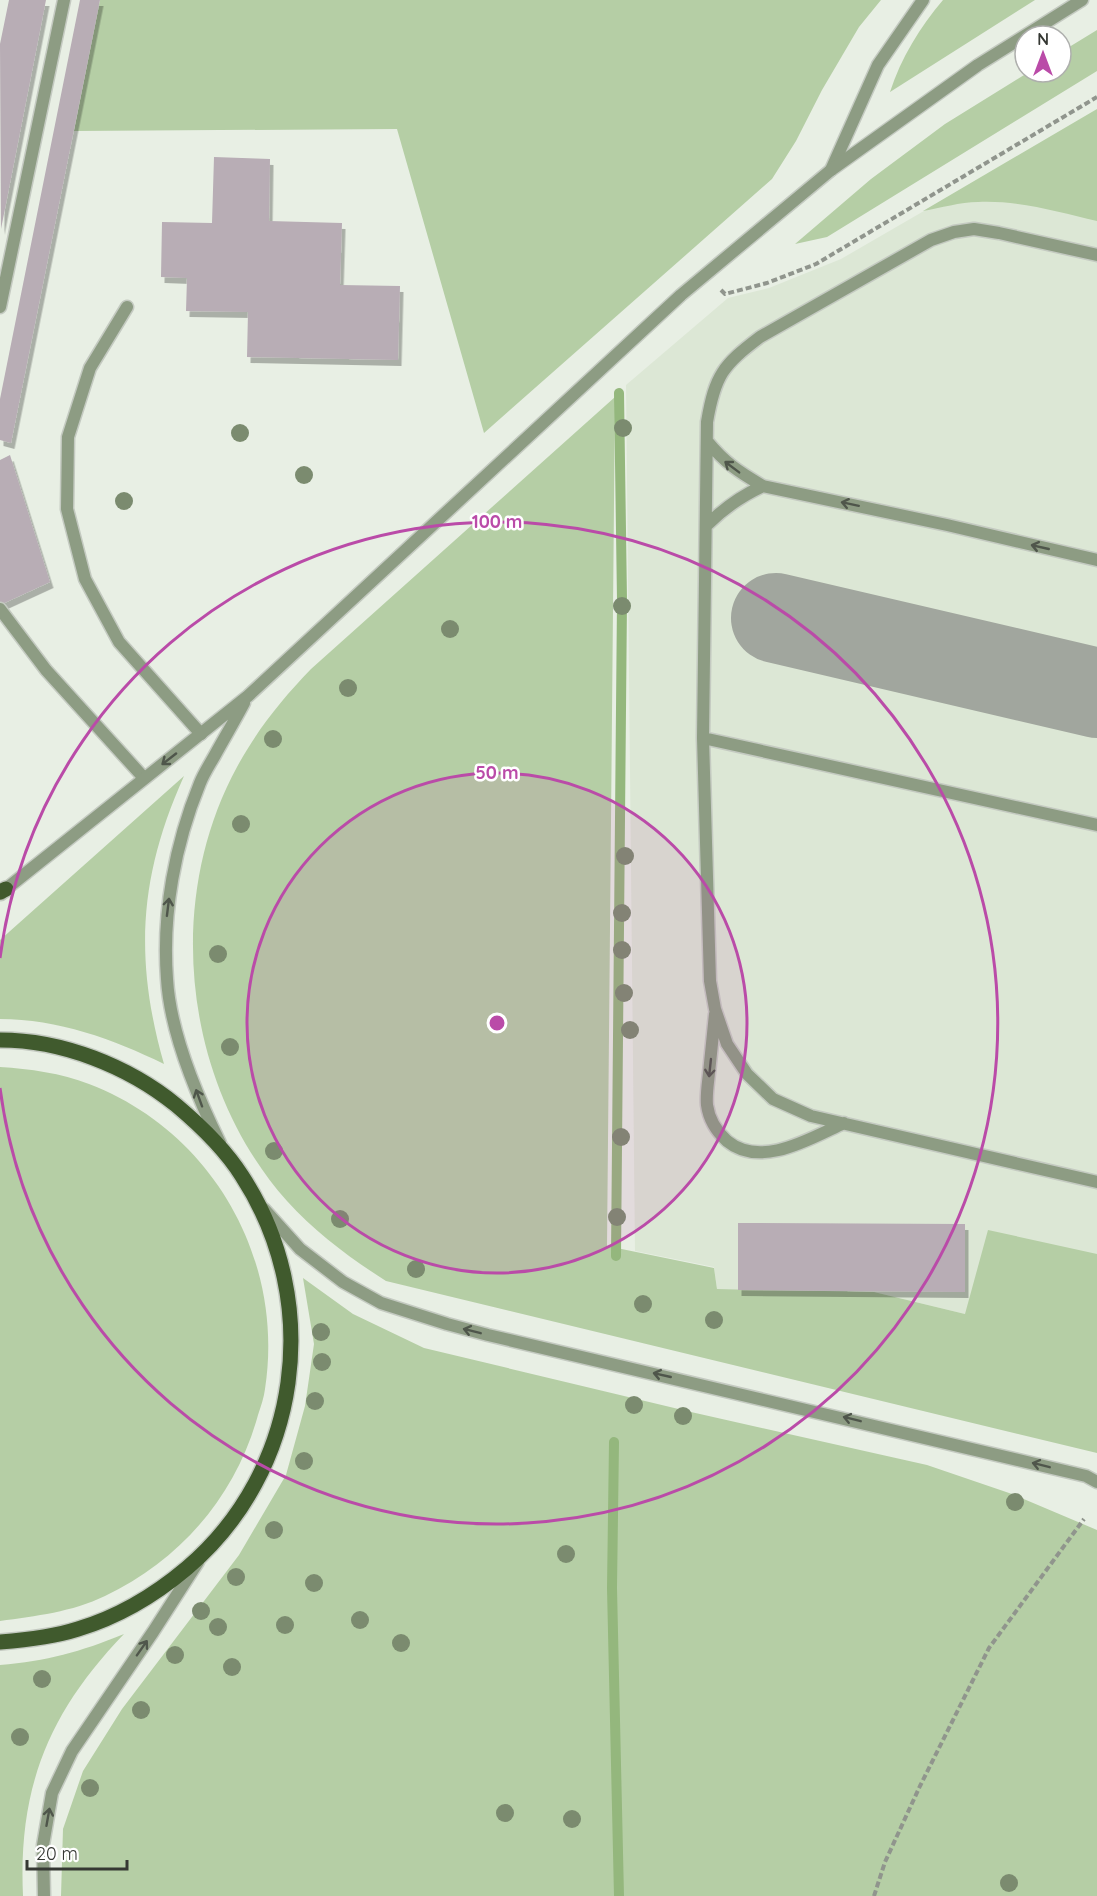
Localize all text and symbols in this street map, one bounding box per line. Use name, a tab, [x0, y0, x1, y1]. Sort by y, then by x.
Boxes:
north arrow	[1013, 24, 1073, 84]
text: N	[1037, 29, 1049, 49]
one-way arrow	[725, 460, 741, 473]
one-way arrow	[840, 498, 860, 509]
text: 100 m	[472, 510, 522, 533]
one-way arrow	[1031, 541, 1050, 552]
one-way arrow	[161, 752, 177, 765]
text: 50 m	[475, 761, 519, 784]
one-way arrow	[163, 898, 174, 918]
centre of rings	[487, 1013, 507, 1033]
one-way arrow	[704, 1057, 715, 1077]
one-way arrow	[193, 1089, 204, 1107]
one-way arrow	[463, 1324, 482, 1336]
one-way arrow	[653, 1369, 672, 1380]
one-way arrow	[843, 1413, 862, 1425]
one-way arrow	[1032, 1459, 1051, 1471]
one-way arrow	[136, 1641, 148, 1657]
one-way arrow	[43, 1808, 54, 1827]
scale bar	[27, 1833, 128, 1871]
text: 20 m	[36, 1842, 78, 1865]

